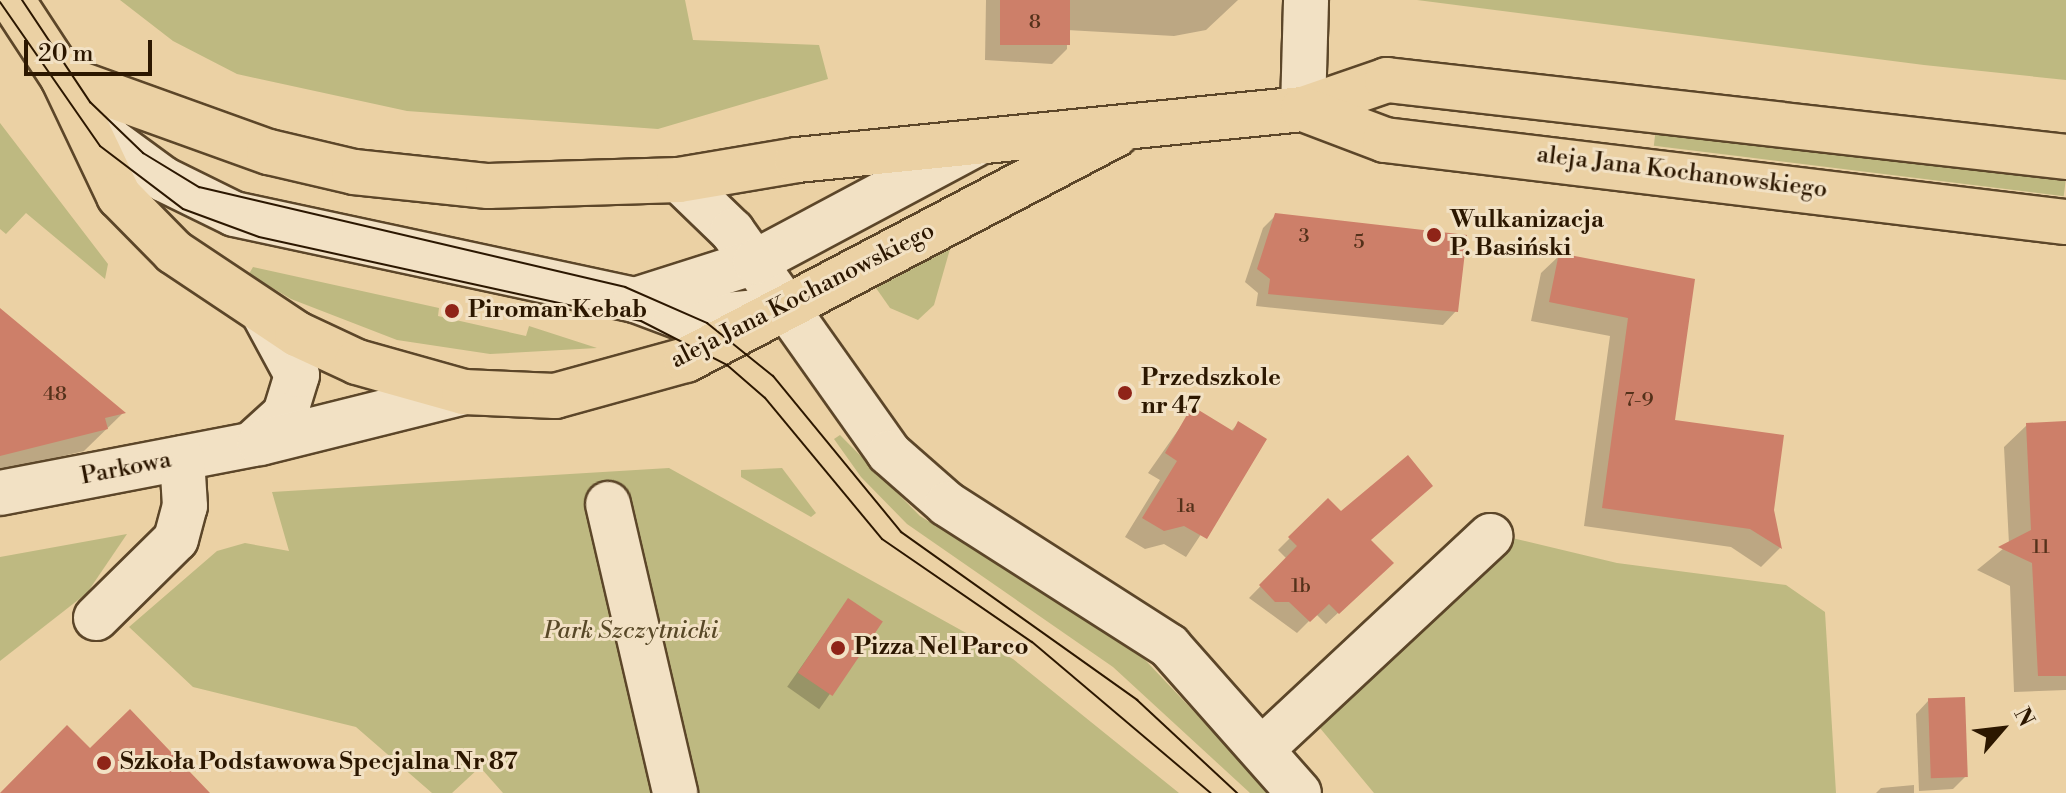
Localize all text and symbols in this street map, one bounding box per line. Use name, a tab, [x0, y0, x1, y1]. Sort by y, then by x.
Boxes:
house number: 8	[1029, 10, 1041, 34]
scale bar	[28, 24, 156, 74]
text: 20 m	[38, 39, 94, 69]
street label: aleja Jana Kochanowskiego	[1535, 141, 1829, 205]
place label: Wulkanizacja P. Basiński	[1450, 207, 1604, 263]
street label: aleja Jana Kochanowskiego	[666, 217, 940, 375]
house number: 3	[1298, 224, 1310, 248]
marker: Wulkanizacja P. Basiński	[1425, 226, 1443, 244]
house number: 5	[1353, 230, 1365, 254]
place label: Piroman Kebab	[468, 297, 647, 325]
marker: Piroman Kebab	[443, 302, 461, 320]
place label: Przedszkole nr 47	[1141, 365, 1281, 421]
house number: 48	[43, 382, 67, 406]
marker: Przedszkole nr 47	[1116, 384, 1134, 402]
house number: 7-9	[1624, 388, 1654, 412]
street label: Parkowa	[78, 446, 174, 492]
house number: 1a	[1177, 494, 1195, 518]
house number: 11	[2032, 535, 2050, 559]
house number: 1b	[1291, 574, 1311, 598]
park label: Park Szczytnicki	[544, 618, 718, 646]
place label: Pizza Nel Parco	[854, 634, 1029, 662]
marker: Pizza Nel Parco	[829, 639, 847, 657]
north arrow	[1962, 689, 2042, 769]
text: N	[2008, 703, 2040, 732]
place label: Szkoła Podstawowa Specjalna Nr 87	[120, 749, 518, 777]
marker: Szkoła Podstawowa Specjalna Nr 87	[95, 754, 113, 772]

